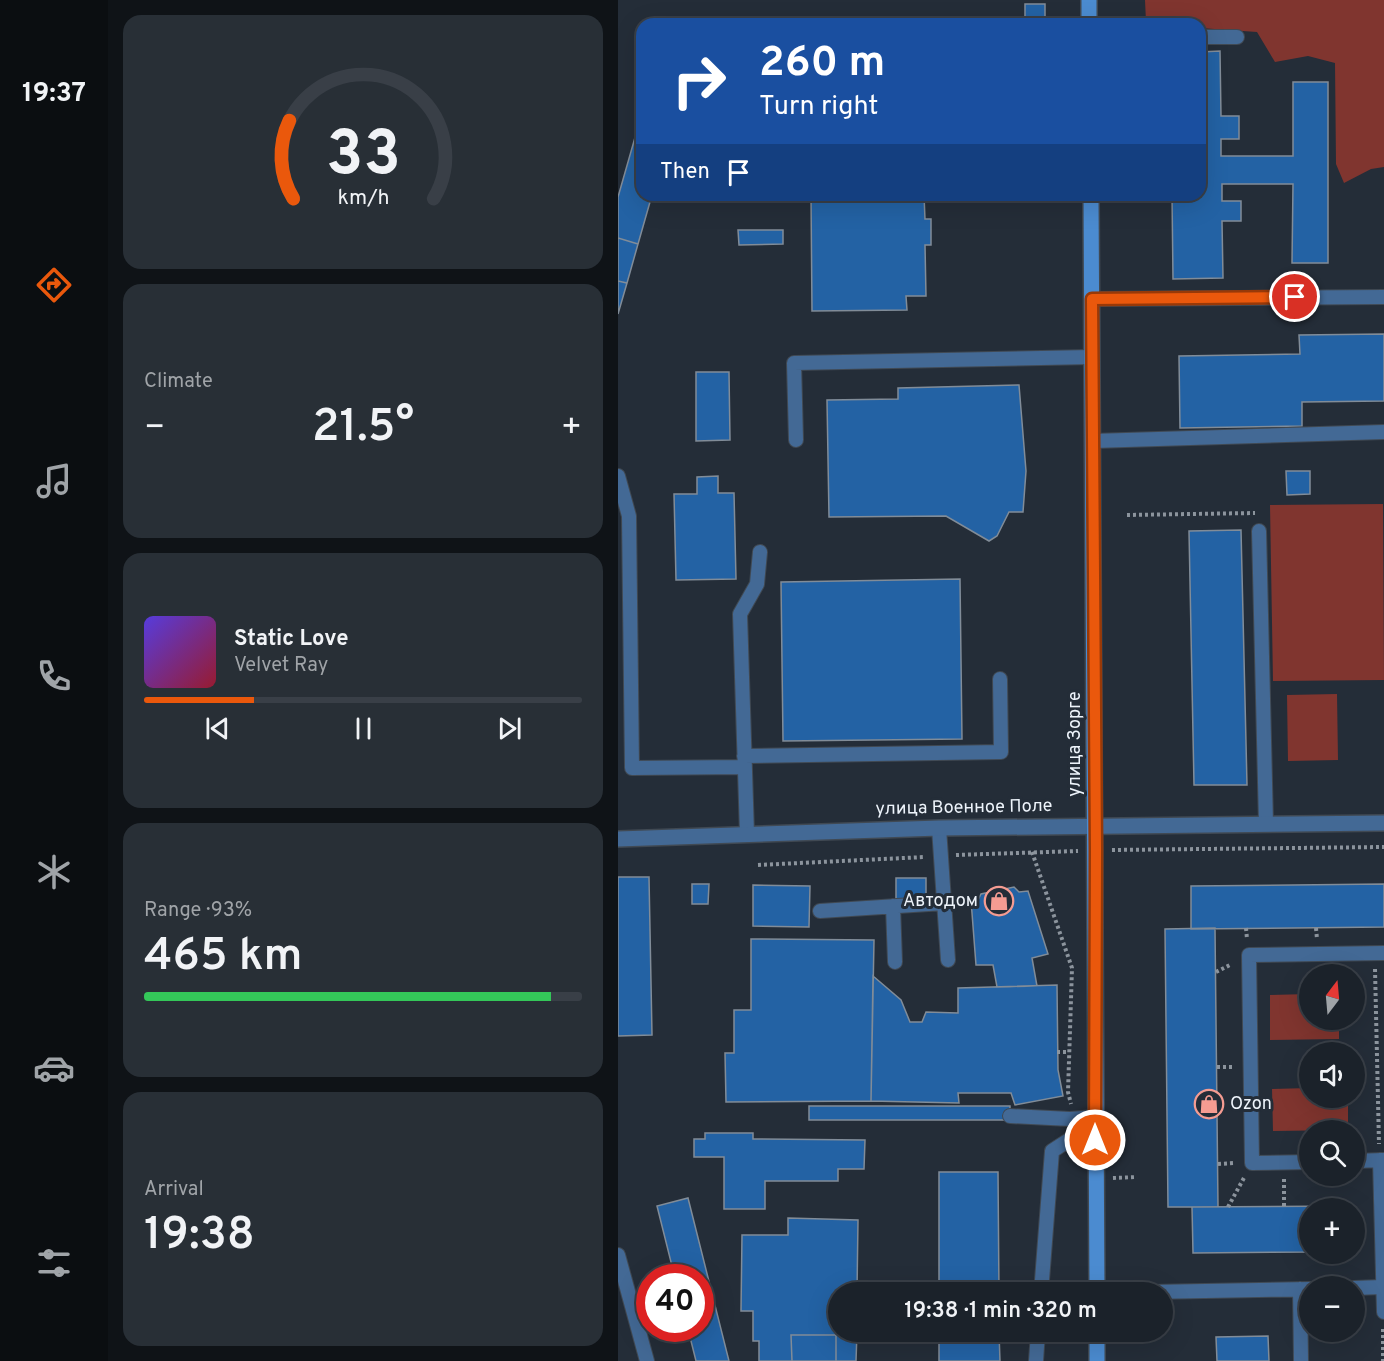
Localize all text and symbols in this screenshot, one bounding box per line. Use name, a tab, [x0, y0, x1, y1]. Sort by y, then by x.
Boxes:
text: 260 m	[759, 38, 885, 91]
icon: right	[660, 42, 738, 120]
text: 19:37	[22, 77, 86, 111]
text: Turn right	[759, 90, 878, 124]
text: 33	[326, 118, 400, 197]
icon: arrive	[722, 156, 755, 189]
text: Then	[660, 159, 710, 186]
text: km/h	[337, 185, 389, 212]
icon: directions	[33, 264, 75, 306]
pin	[1269, 271, 1320, 322]
icon: arrive	[1278, 280, 1311, 313]
text: Climate	[144, 369, 213, 395]
text: 21.5°	[312, 400, 414, 457]
text: −	[144, 408, 165, 450]
text: +	[561, 408, 582, 450]
icon: music	[33, 460, 75, 502]
text: Static Love	[234, 626, 348, 653]
text: Velvet Ray	[234, 653, 328, 679]
icon: phone	[33, 655, 75, 697]
street label: улица Зорге	[1064, 691, 1087, 797]
icon: previous	[201, 712, 234, 745]
icon: pause	[347, 712, 380, 745]
icon: next	[493, 712, 526, 745]
street label: улица Военное Поле	[875, 795, 1053, 821]
icon: climate	[33, 851, 75, 893]
shop icon: Автодом	[983, 885, 1015, 917]
place label: Автодом	[903, 890, 978, 913]
text: Range · 93%	[144, 898, 252, 924]
text: 465 km	[144, 929, 303, 986]
north arrow	[1299, 964, 1365, 1030]
map controls	[1299, 964, 1365, 1342]
button: sound	[1299, 1042, 1365, 1108]
icon: car	[33, 1047, 75, 1089]
shop icon: Ozon	[1193, 1088, 1225, 1120]
place label: Ozon	[1230, 1093, 1272, 1116]
position arrow	[1063, 1108, 1127, 1172]
button: search	[1299, 1120, 1365, 1186]
text: Arrival	[144, 1177, 204, 1203]
button: +	[1299, 1198, 1365, 1264]
text: 19:38	[144, 1208, 255, 1265]
icon: filters	[33, 1242, 75, 1284]
speed limit sign: 40	[636, 1264, 714, 1342]
button: −	[1299, 1276, 1365, 1342]
text: 19:38 · 1 min · 320 m	[904, 1298, 1097, 1325]

